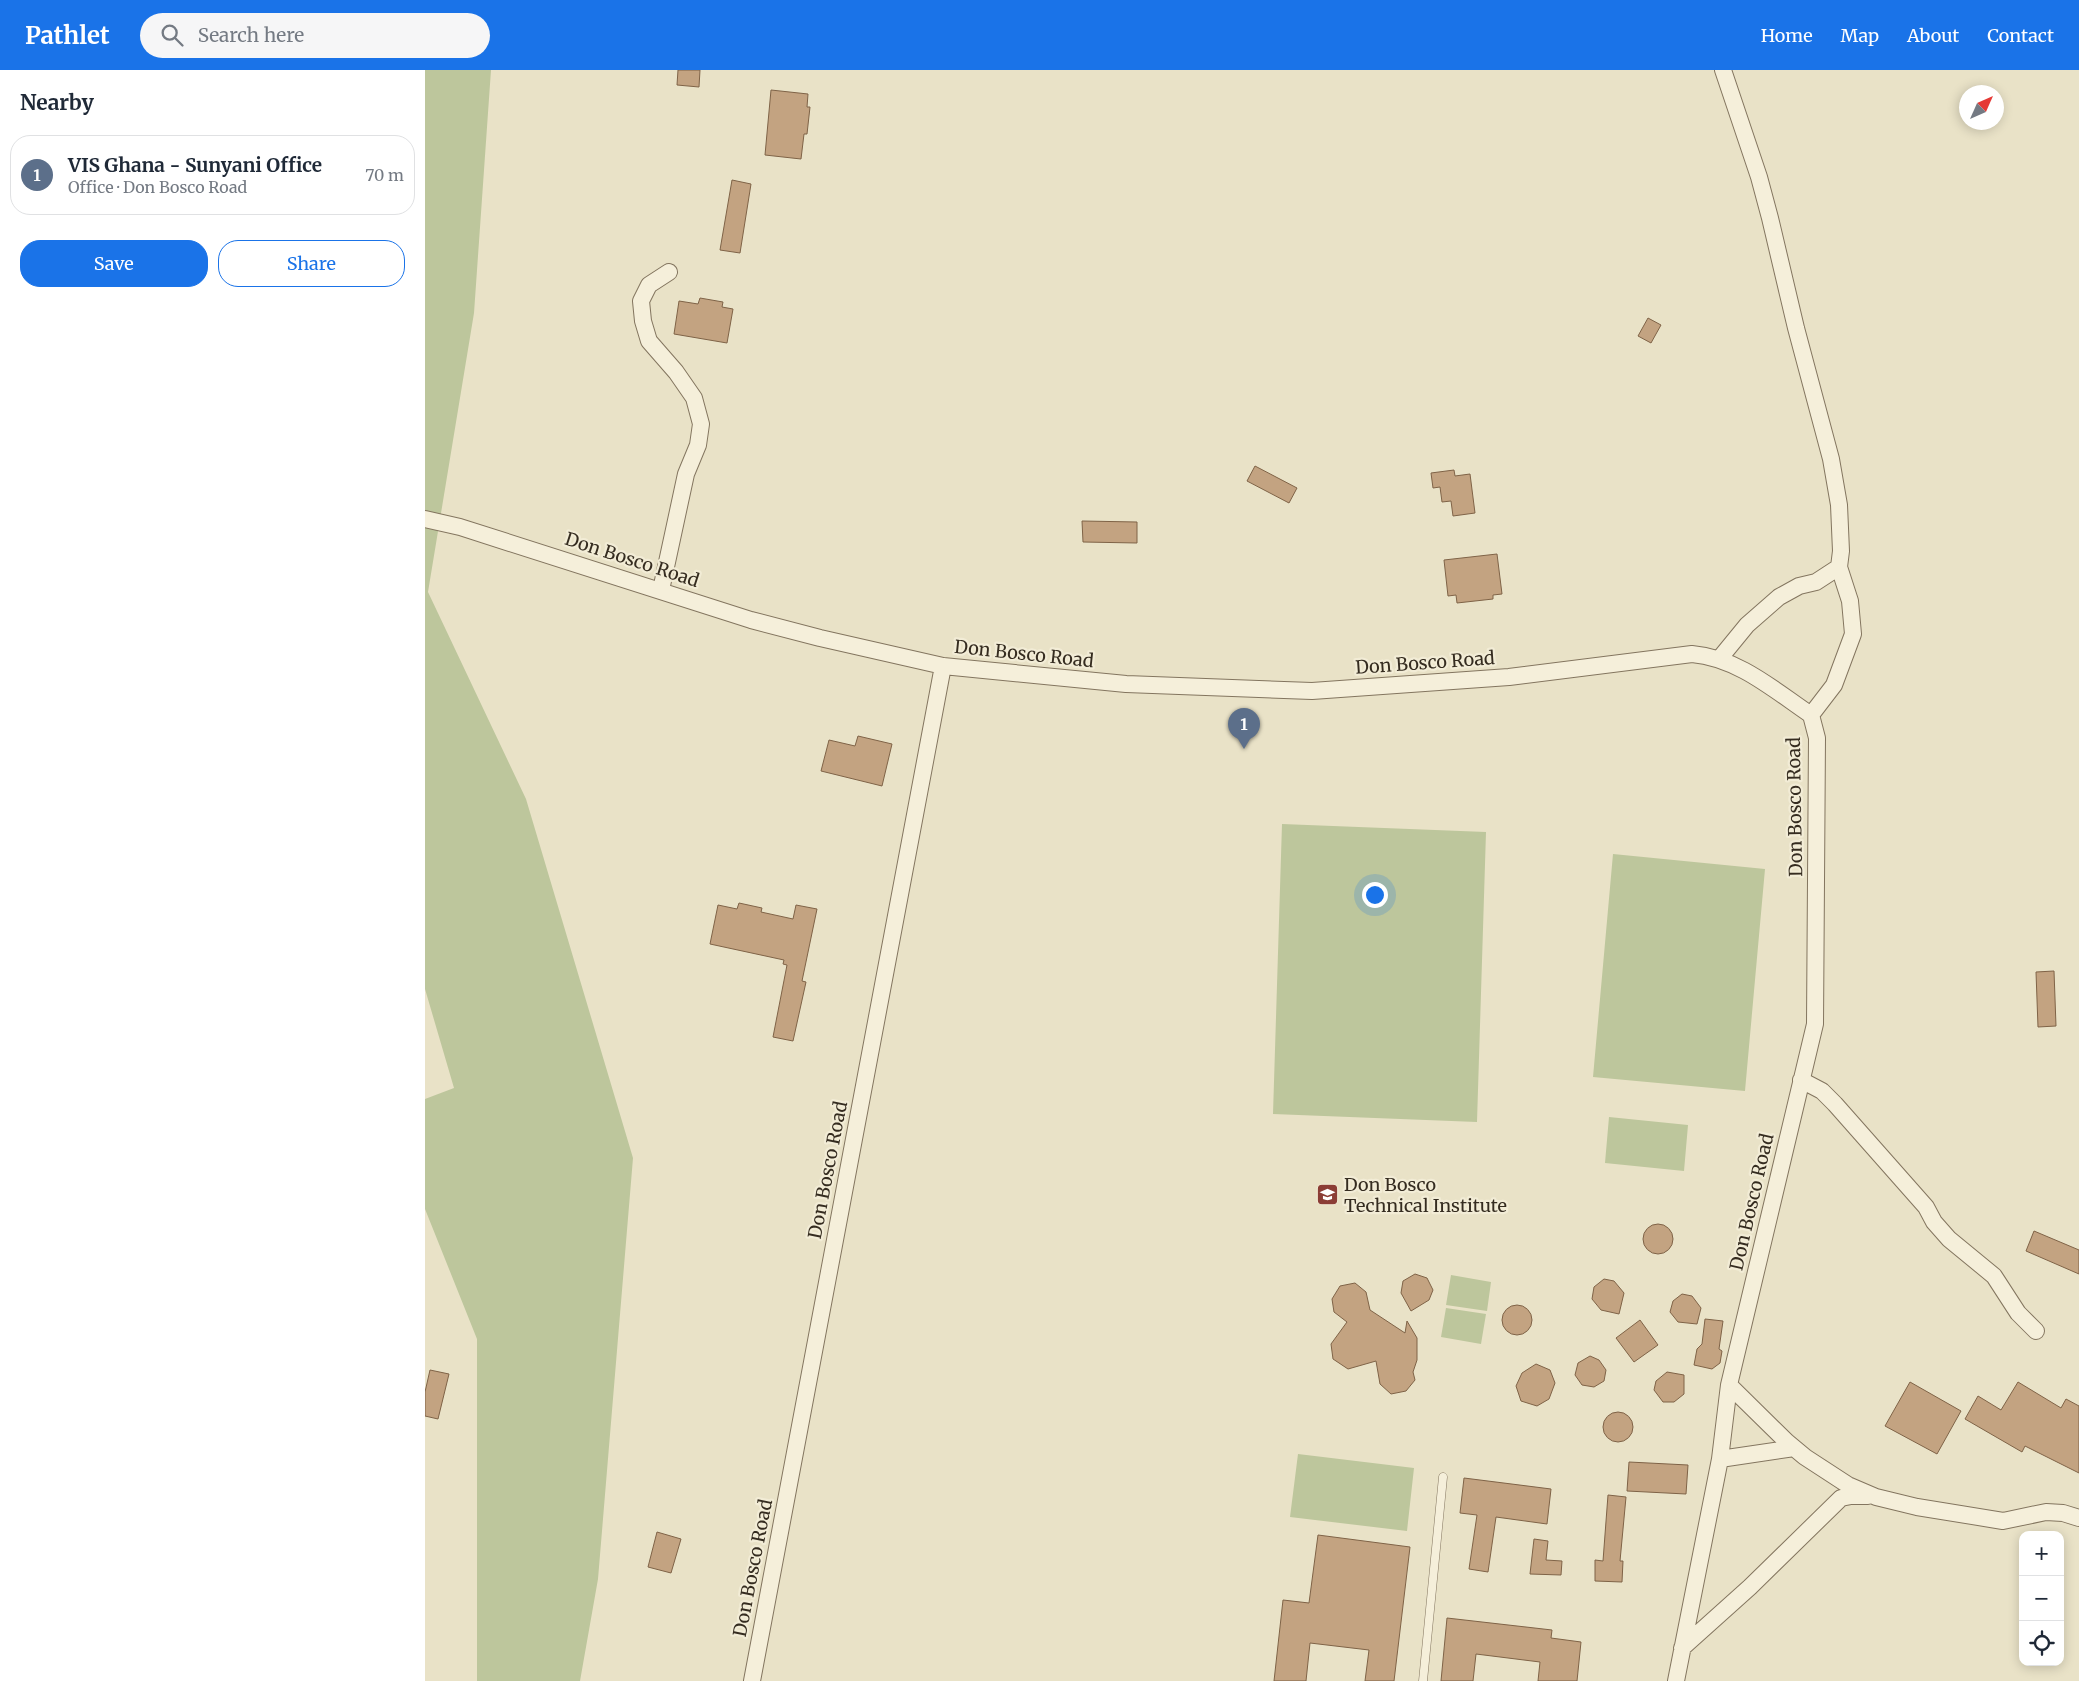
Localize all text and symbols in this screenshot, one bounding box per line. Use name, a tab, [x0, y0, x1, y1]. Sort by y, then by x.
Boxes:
search box	[140, 13, 490, 58]
text: Pathlet	[25, 20, 110, 51]
icon: search	[158, 21, 186, 49]
text: Search here	[198, 23, 304, 47]
text: Home	[1761, 24, 1813, 47]
text: Map	[1841, 24, 1879, 47]
text: About	[1907, 24, 1959, 47]
text: Contact	[1987, 24, 2054, 47]
north arrow	[1959, 85, 2004, 130]
text: Nearby	[20, 89, 94, 116]
text: VIS Ghana - Sunyani Office	[68, 153, 322, 177]
text: 1	[33, 165, 41, 185]
text: 70 m	[365, 165, 404, 185]
text: Office · Don Bosco Road	[68, 177, 247, 197]
button: Save	[20, 240, 208, 287]
button: Share	[218, 240, 405, 287]
street label: Don Bosco Road	[562, 527, 702, 592]
street label: Don Bosco Road	[953, 635, 1095, 672]
street label: Don Bosco Road	[1354, 646, 1496, 679]
pin: 1	[1228, 708, 1260, 749]
street label: Don Bosco Road	[1782, 737, 1807, 877]
your location	[1362, 882, 1388, 908]
street label: Don Bosco Road	[803, 1099, 852, 1241]
street label: Don Bosco Road	[1725, 1131, 1778, 1273]
place label: Don Bosco Technical Institute	[1344, 1173, 1507, 1217]
school or university icon: Don Bosco Technical Institute	[1316, 1183, 1340, 1207]
street label: Don Bosco Road	[728, 1497, 777, 1639]
map controls	[2019, 1531, 2064, 1666]
button: +	[2019, 1531, 2064, 1576]
button: −	[2019, 1576, 2064, 1621]
button: locate	[2019, 1621, 2064, 1666]

